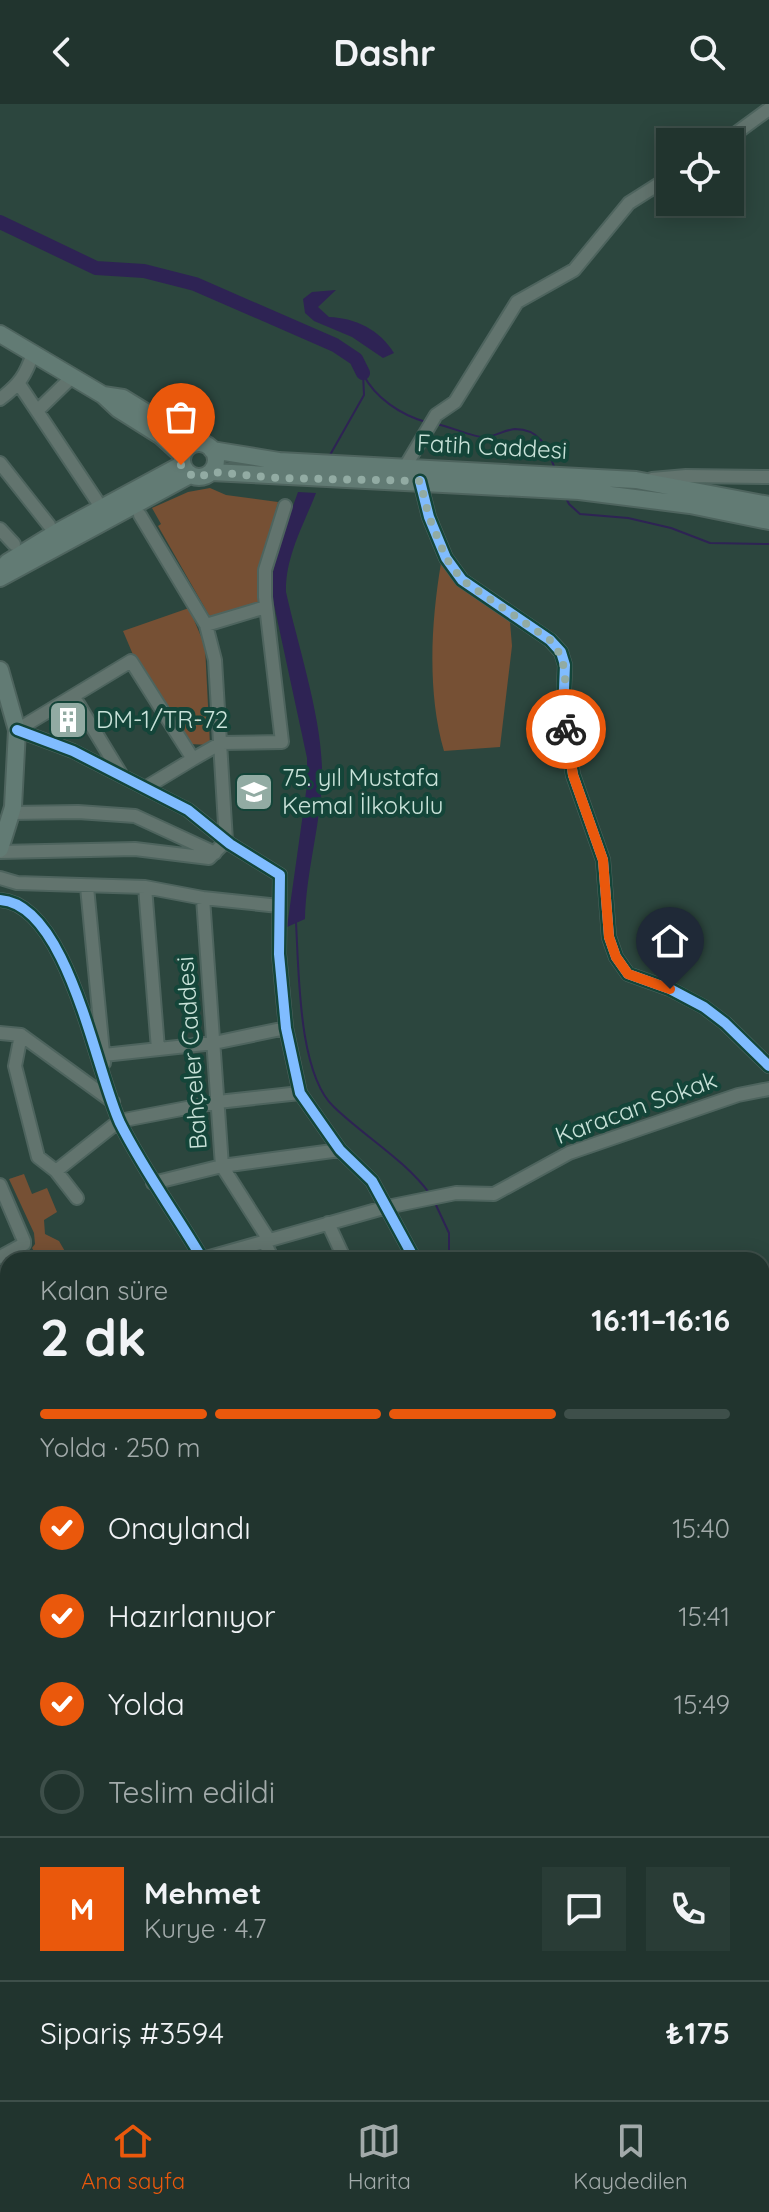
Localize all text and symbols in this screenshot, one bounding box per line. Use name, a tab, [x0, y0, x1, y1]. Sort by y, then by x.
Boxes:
icon: back	[40, 30, 84, 74]
text: Dashr	[333, 30, 436, 75]
icon: search	[685, 30, 729, 74]
map controls	[656, 128, 744, 216]
button: locate	[656, 128, 744, 216]
pin	[147, 383, 215, 465]
icon: bag	[159, 395, 203, 439]
street label: Fatih Caddesi	[416, 427, 568, 465]
courier	[526, 689, 606, 769]
building icon: DM-1/TR-72	[47, 699, 89, 741]
place label: DM-1/TR-72	[96, 704, 228, 734]
icon: bike	[544, 707, 588, 751]
place label: 75. yıl Mustafa Kemal İlkokulu	[282, 762, 444, 820]
school or university icon: 75. yıl Mustafa Kemal İlkokulu	[233, 771, 275, 813]
pin	[636, 907, 704, 989]
icon: home	[648, 919, 692, 963]
street label: Bahçeler Caddesi	[169, 955, 213, 1151]
street label: Karacan Sokak	[551, 1064, 721, 1150]
text: Kalan süre	[40, 1274, 168, 1307]
text: 16:11–16:16	[591, 1301, 730, 1339]
text: 2 dk	[40, 1304, 146, 1369]
text: Yolda · 250 m	[40, 1431, 201, 1464]
icon: check	[40, 1506, 84, 1550]
text: Onaylandı	[108, 1509, 251, 1547]
text: 15:40	[672, 1512, 730, 1545]
icon: check	[40, 1594, 84, 1638]
text: Hazırlanıyor	[108, 1597, 276, 1635]
text: 15:41	[678, 1600, 730, 1633]
icon: check	[40, 1682, 84, 1726]
text: Yolda	[108, 1685, 185, 1723]
text: 15:49	[674, 1688, 730, 1721]
text: Teslim edildi	[108, 1773, 275, 1811]
button: chat	[542, 1867, 626, 1951]
button: phone	[646, 1867, 730, 1951]
text: Mehmet	[144, 1874, 261, 1912]
text: M	[70, 1890, 94, 1928]
text: Kurye · 4.7	[144, 1912, 266, 1945]
text: Sipariş #3594	[40, 2014, 224, 2052]
text: ₺175	[666, 2014, 730, 2052]
tab: Ana sayfa	[81, 2119, 185, 2195]
tab: Harita	[348, 2119, 411, 2195]
tab: Kaydedilen	[573, 2119, 688, 2195]

